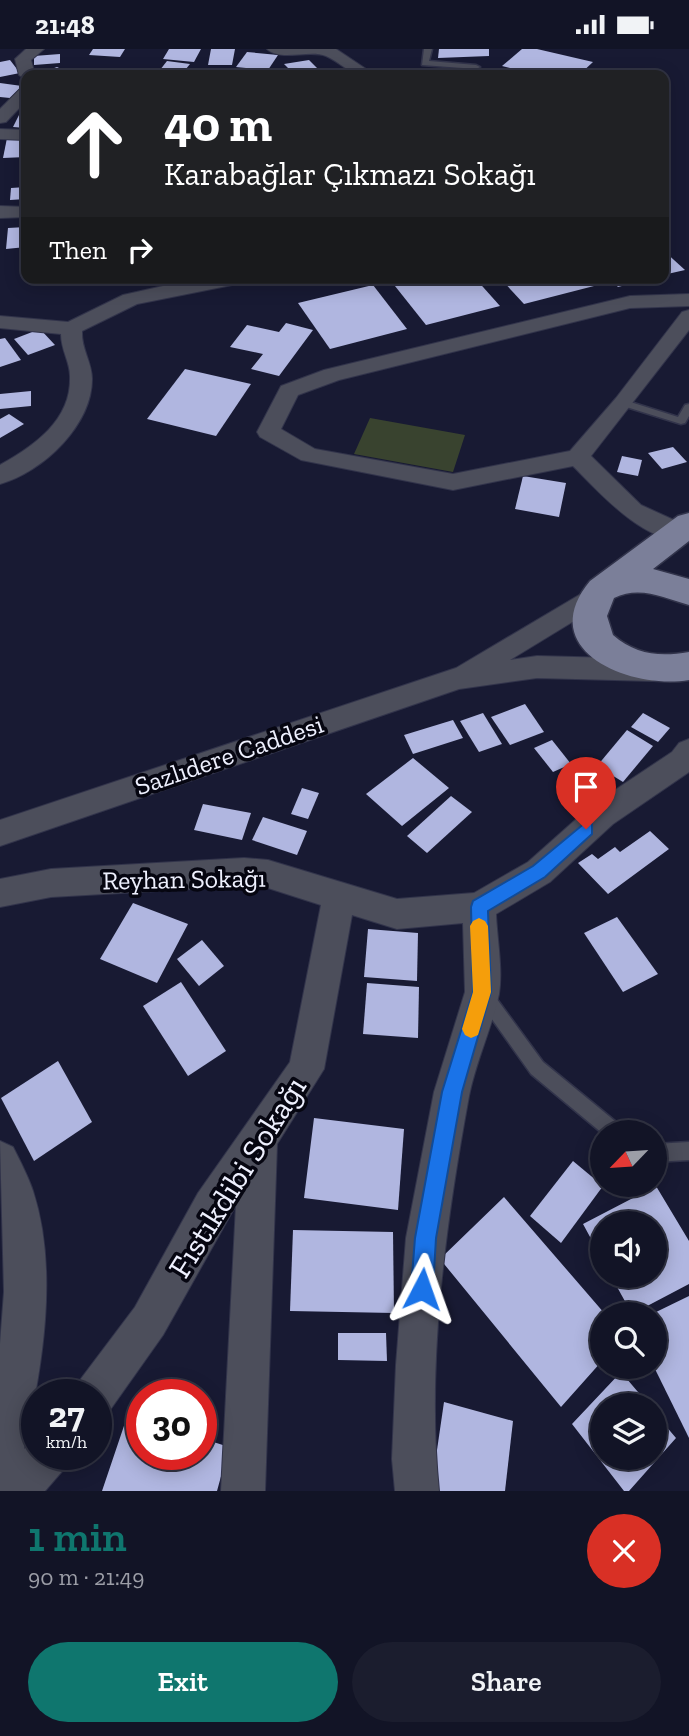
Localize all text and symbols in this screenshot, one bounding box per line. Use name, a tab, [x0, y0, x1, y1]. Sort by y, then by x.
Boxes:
text: 21:48	[35, 9, 95, 41]
text: 40 m	[164, 95, 272, 154]
icon: ahead	[49, 98, 140, 189]
text: Karabağlar Çıkmazı Sokağı	[164, 155, 536, 193]
icon: right	[121, 231, 159, 269]
text: Then	[49, 234, 107, 266]
street label: Sazlıdere Caddesi	[131, 708, 327, 802]
pin	[556, 757, 616, 829]
icon: arrive	[567, 768, 605, 806]
street label: Reyhan Sokağı	[102, 862, 266, 896]
street label: Fıstıkdibi Sokağı	[160, 1069, 314, 1284]
north arrow	[590, 1120, 667, 1197]
map controls	[590, 1120, 667, 1470]
button: sound	[590, 1211, 667, 1288]
position arrow	[385, 1252, 459, 1326]
button: search	[590, 1302, 667, 1379]
speed limit sign: 30	[126, 1379, 217, 1470]
button: layers	[590, 1393, 667, 1470]
text: 27	[48, 1394, 85, 1436]
text: km/h	[46, 1431, 87, 1453]
text: 1 min	[28, 1511, 127, 1562]
button: close	[587, 1514, 661, 1588]
text: 90 m · 21:49	[28, 1563, 144, 1591]
button: Exit	[28, 1642, 338, 1722]
button: Share	[352, 1642, 661, 1722]

